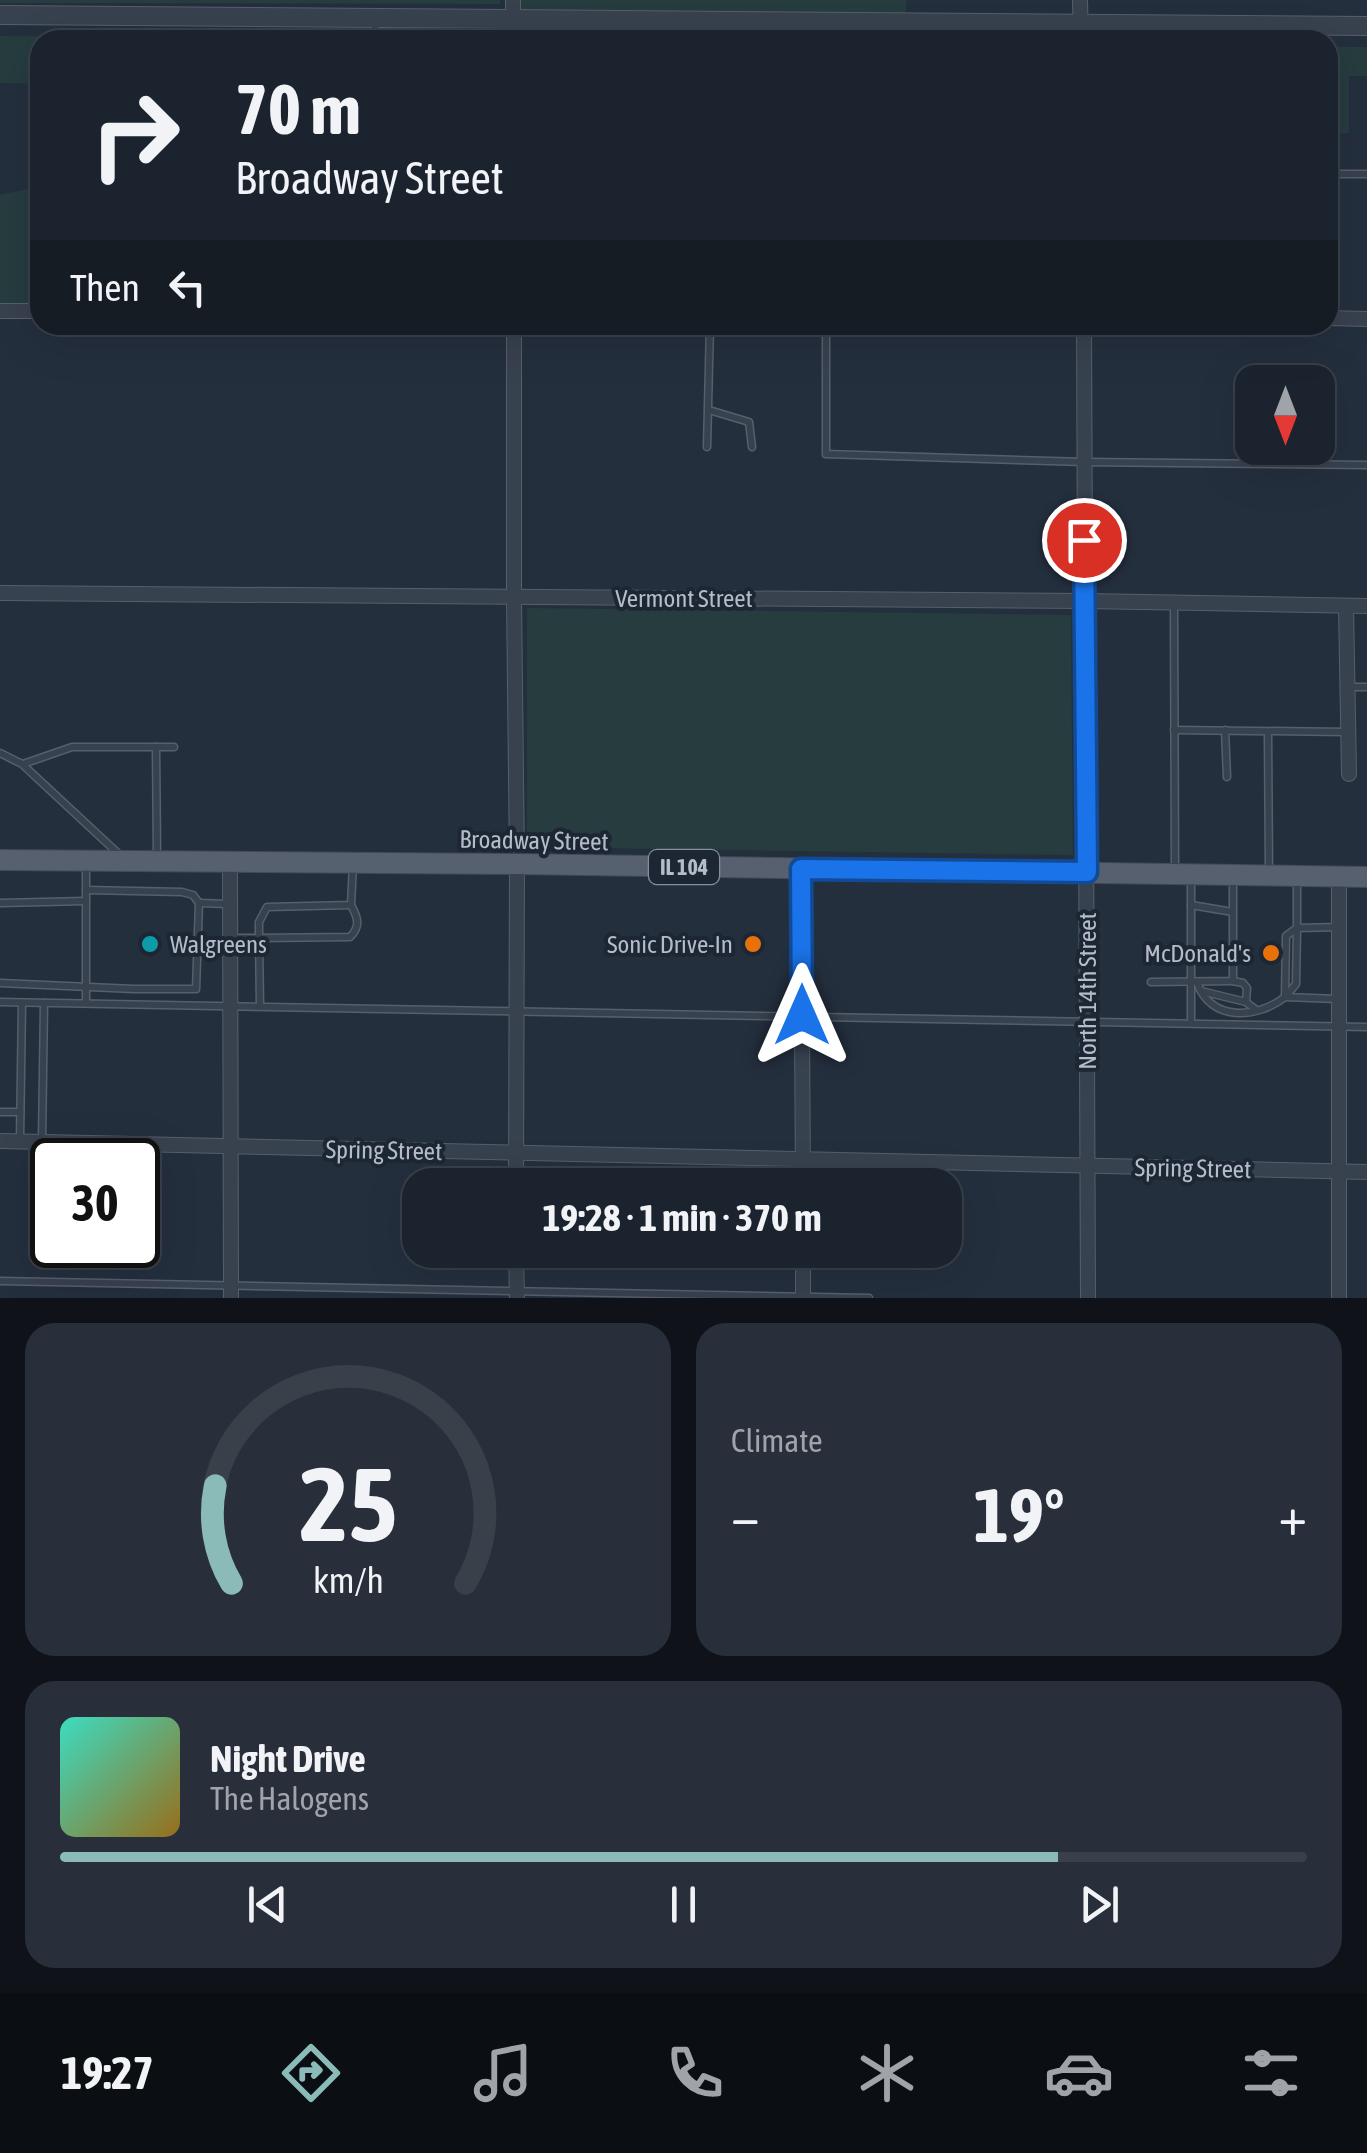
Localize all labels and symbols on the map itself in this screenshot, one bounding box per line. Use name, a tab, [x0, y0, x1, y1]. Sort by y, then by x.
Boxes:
north arrow	[1235, 365, 1335, 465]
pin	[1042, 498, 1127, 583]
street label: Vermont Street	[615, 584, 753, 612]
street label: Broadway Street	[459, 825, 609, 855]
road number: IL 104	[649, 850, 719, 884]
street label: North 14th Street	[1073, 912, 1101, 1070]
place label: Walgreens	[170, 930, 267, 958]
place label: Sonic Drive-In	[607, 930, 733, 958]
marker: Walgreens	[139, 933, 161, 955]
marker: Sonic Drive-In	[742, 933, 764, 955]
place label: McDonald's	[1144, 939, 1251, 967]
marker: McDonald's	[1260, 942, 1282, 964]
position arrow	[750, 963, 854, 1067]
street label: Spring Street	[325, 1135, 443, 1165]
speed limit sign: 30	[30, 1138, 160, 1268]
street label: Spring Street	[1134, 1153, 1252, 1183]

